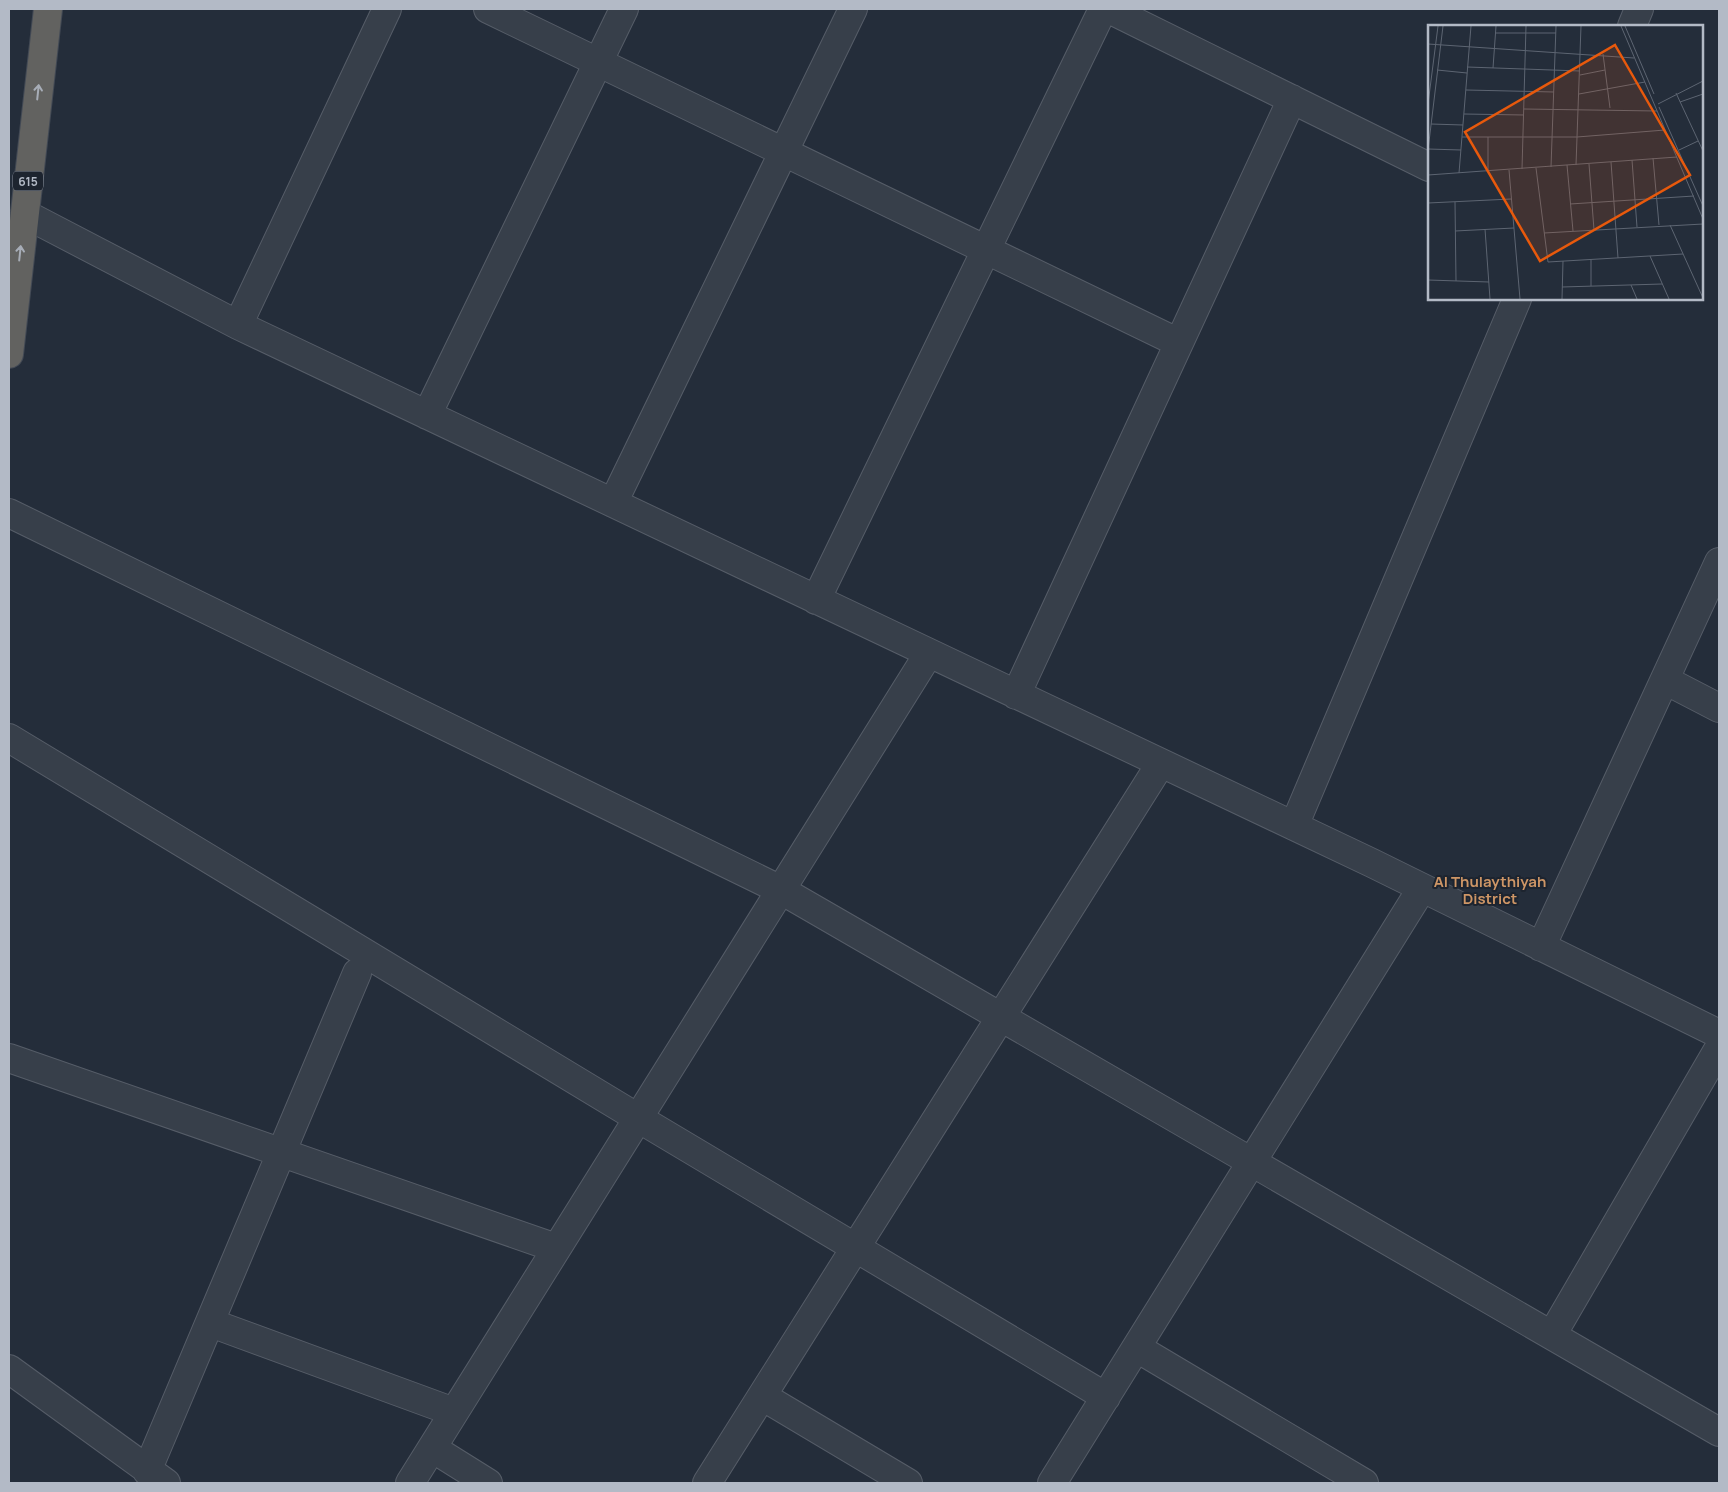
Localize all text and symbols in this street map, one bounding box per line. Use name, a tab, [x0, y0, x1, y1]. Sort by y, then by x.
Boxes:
inset map	[1428, 25, 1703, 300]
one-way arrow	[33, 84, 43, 100]
road number: 615	[13, 172, 43, 190]
one-way arrow	[15, 245, 25, 261]
district label: Al Thulaythiyah District	[1434, 871, 1546, 909]

